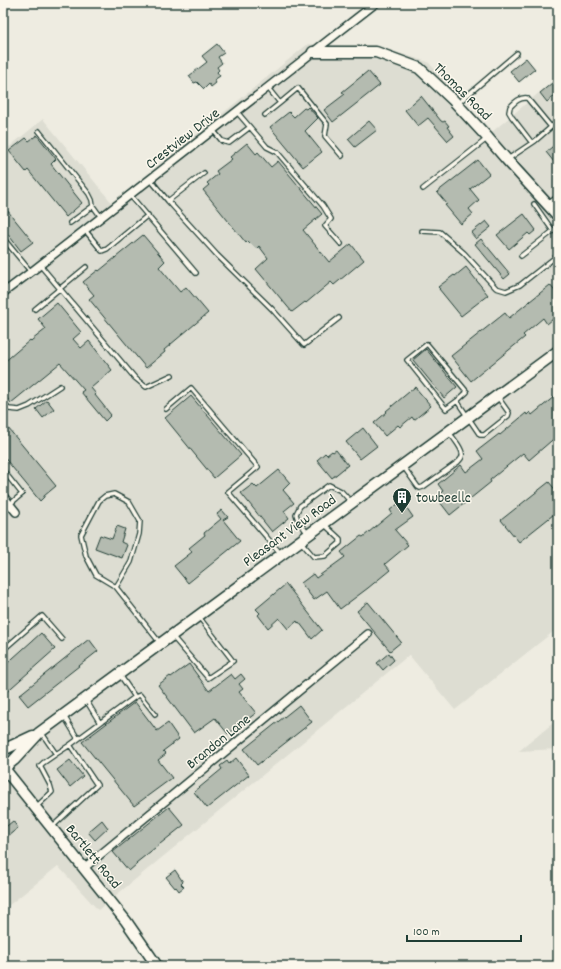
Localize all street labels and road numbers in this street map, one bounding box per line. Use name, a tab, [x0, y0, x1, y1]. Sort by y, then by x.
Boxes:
street label: Thomas Road	[427, 58, 496, 127]
street label: Crestview Drive	[141, 103, 225, 176]
street label: Pleasant View Road	[239, 490, 342, 573]
street label: Brandon Lane	[182, 709, 257, 775]
street label: Bartlett Road	[59, 820, 126, 894]

